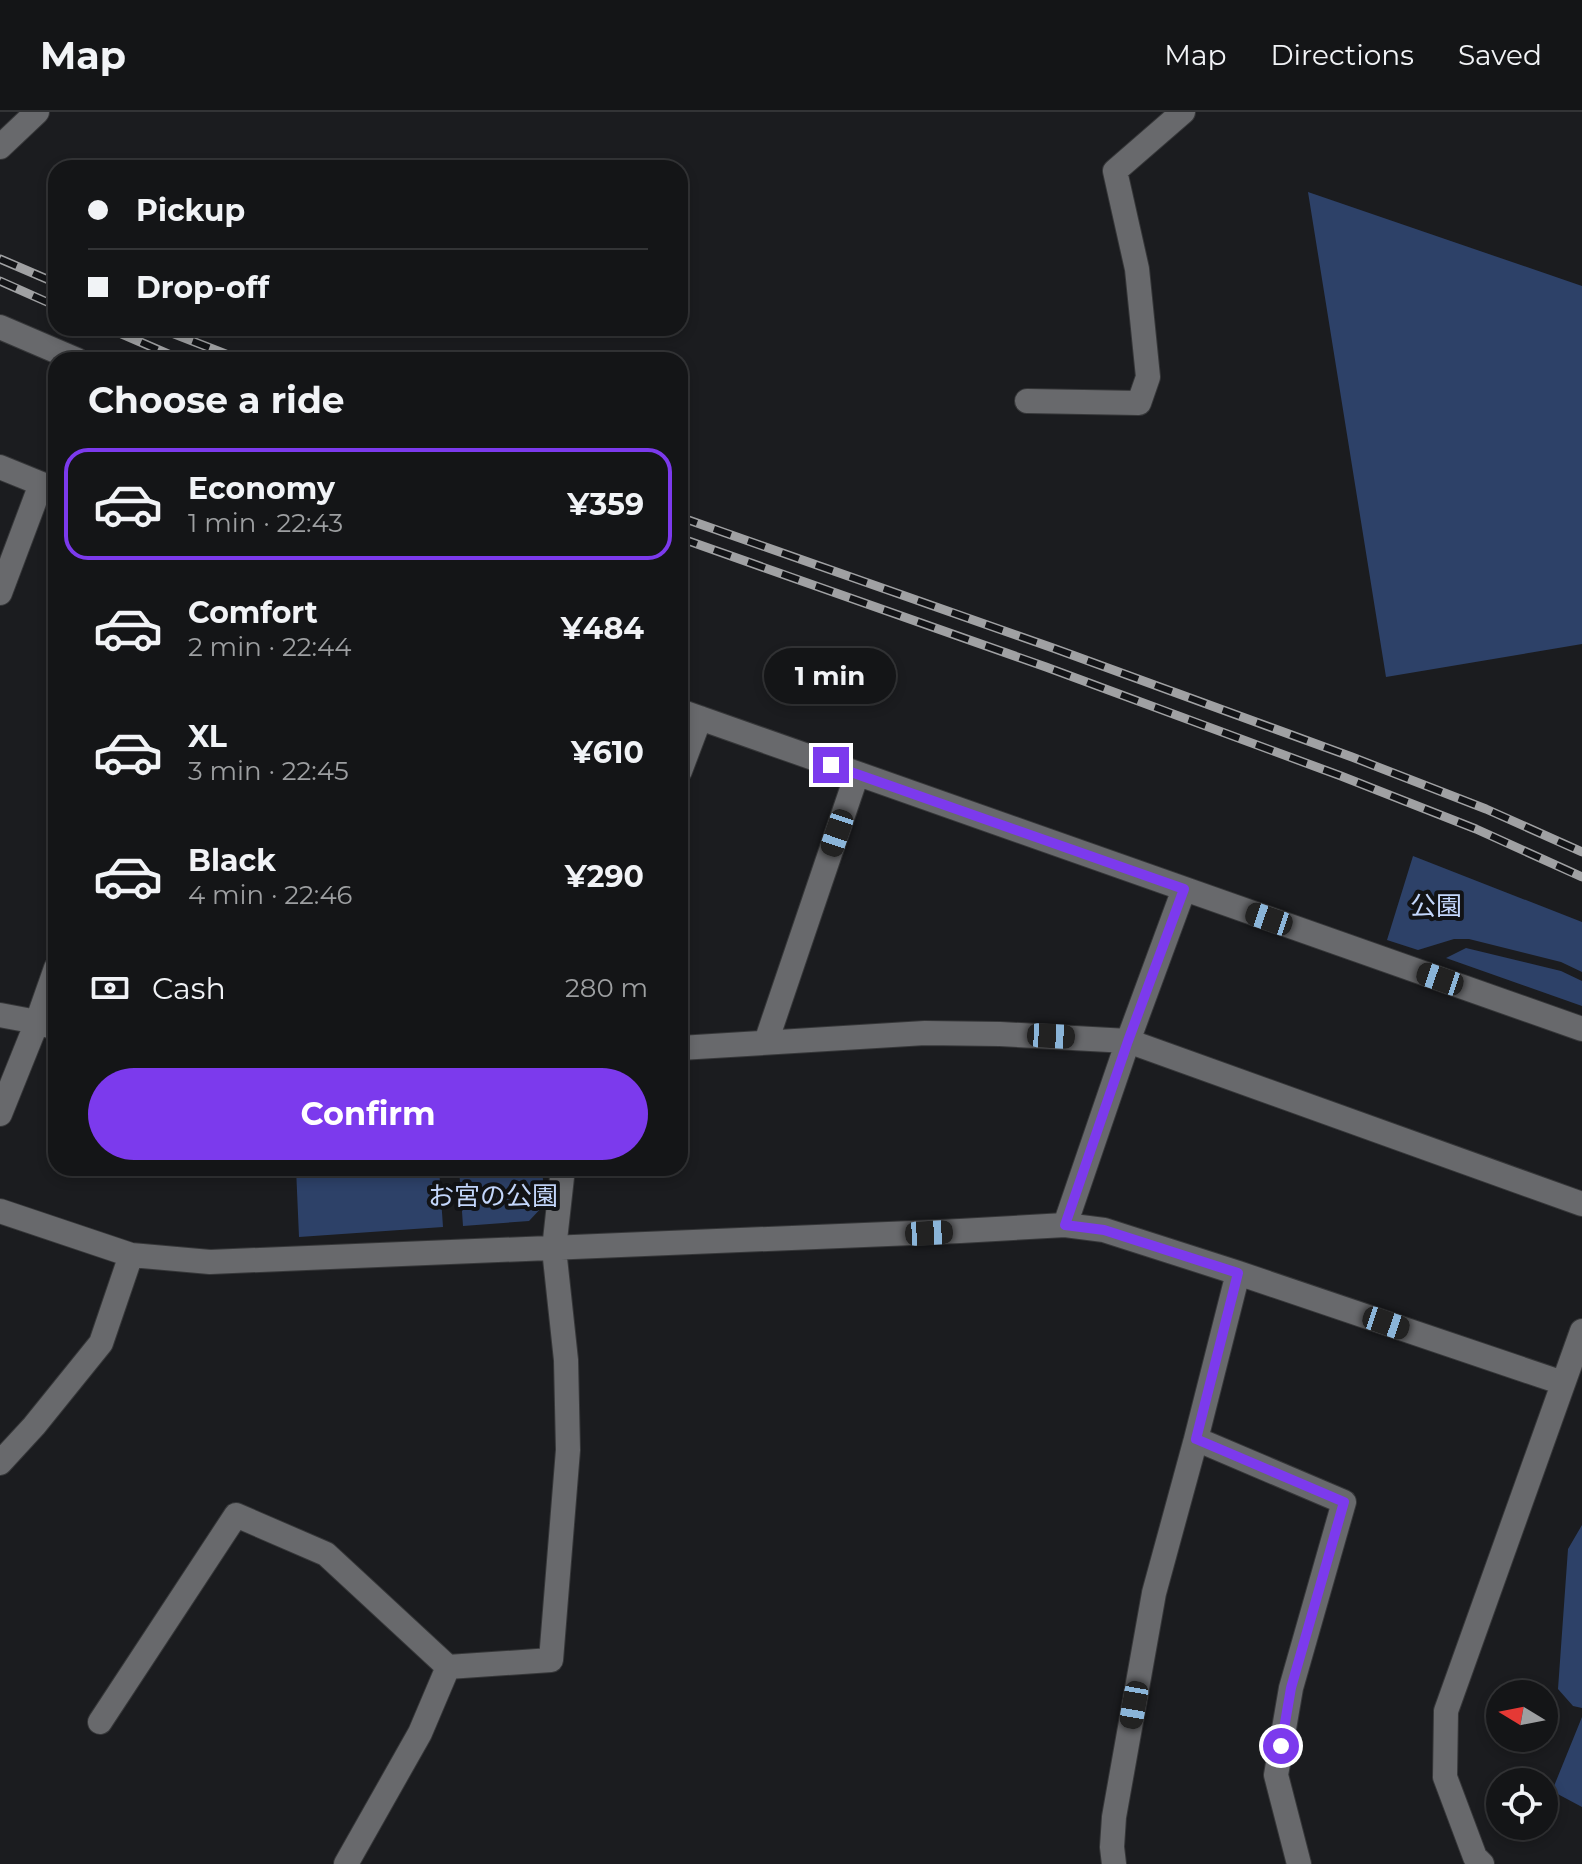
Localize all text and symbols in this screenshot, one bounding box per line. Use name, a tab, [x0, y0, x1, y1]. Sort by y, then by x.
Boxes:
text: Map	[40, 32, 126, 79]
text: Map	[1164, 38, 1226, 72]
text: Directions	[1270, 38, 1414, 72]
text: Saved	[1458, 38, 1542, 72]
text: Pickup	[136, 192, 245, 229]
text: Drop-off	[136, 269, 269, 306]
text: Choose a ride	[88, 378, 345, 422]
icon: car	[92, 468, 164, 540]
text: Economy	[188, 470, 335, 507]
text: ¥359	[567, 486, 644, 523]
text: 1 min · 22:43	[188, 507, 343, 539]
icon: car	[92, 592, 164, 664]
text: Comfort	[188, 594, 318, 631]
text: ¥484	[561, 610, 644, 647]
text: 2 min · 22:44	[188, 631, 351, 663]
callout: 1 min	[765, 649, 897, 705]
text: 1 min	[795, 660, 865, 692]
icon: car	[92, 716, 164, 788]
text: XL	[188, 718, 227, 755]
text: ¥610	[571, 734, 644, 771]
route end	[813, 747, 849, 783]
text: 3 min · 22:45	[188, 755, 349, 787]
car	[818, 806, 856, 860]
icon: car	[92, 840, 164, 912]
text: Black	[188, 842, 276, 879]
text: ¥290	[565, 858, 644, 895]
text: 4 min · 22:46	[188, 879, 352, 911]
park label: 公園	[1410, 890, 1462, 922]
car	[1242, 900, 1296, 938]
car	[1413, 960, 1467, 998]
icon: cash	[88, 966, 132, 1010]
text: Cash	[152, 970, 226, 1007]
text: 280 m	[565, 972, 648, 1004]
car	[1026, 1023, 1076, 1049]
button: Confirm	[88, 1068, 648, 1160]
park label: お宮の公園	[428, 1180, 558, 1212]
car	[904, 1220, 954, 1246]
car	[1359, 1304, 1413, 1342]
car	[1118, 1679, 1150, 1731]
north arrow	[1486, 1680, 1558, 1752]
map controls	[1486, 1680, 1558, 1840]
route start	[1263, 1728, 1299, 1764]
button: locate	[1486, 1768, 1558, 1840]

